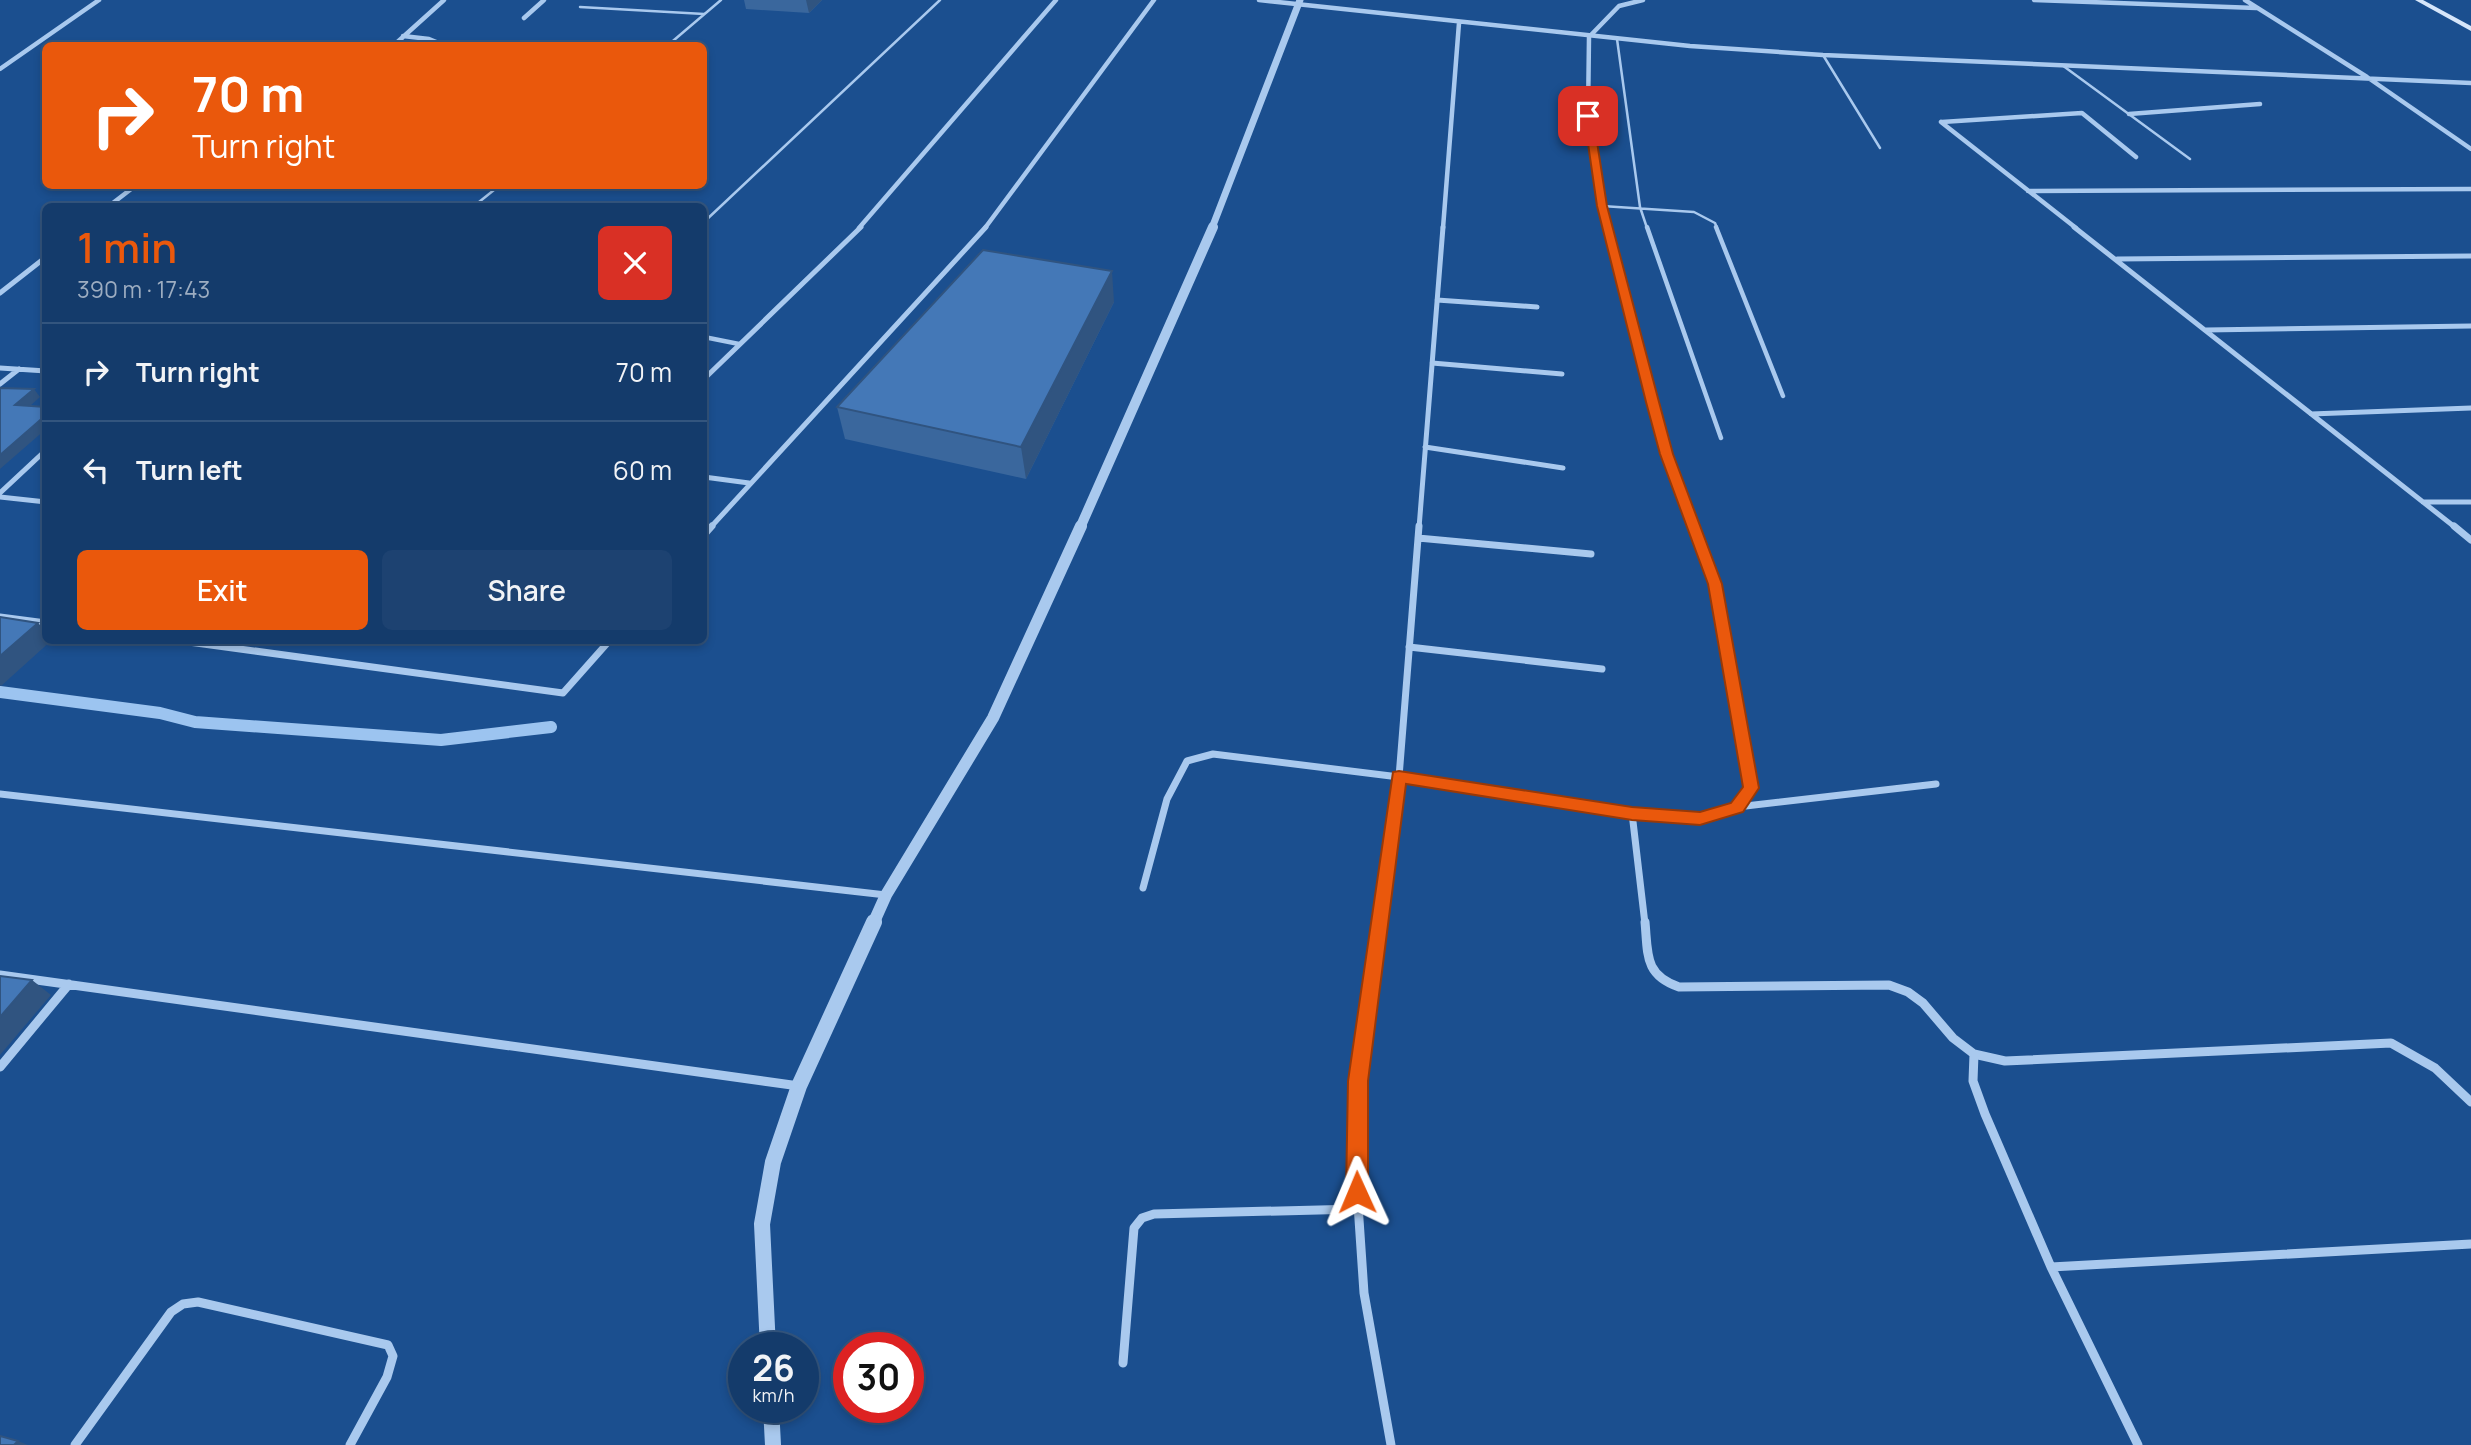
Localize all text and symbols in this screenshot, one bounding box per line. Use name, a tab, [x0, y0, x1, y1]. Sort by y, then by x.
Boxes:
text: 70 m	[192, 60, 304, 127]
icon: right	[77, 70, 168, 161]
pin	[1558, 86, 1618, 146]
icon: arrive	[1569, 97, 1607, 135]
text: Turn right	[192, 124, 335, 168]
text: 1 min	[77, 218, 177, 276]
button: close	[598, 226, 672, 300]
text: 390 m · 17:43	[77, 273, 210, 305]
icon: right	[77, 353, 115, 391]
text: Turn right	[136, 354, 260, 390]
text: 70 m	[616, 354, 672, 390]
icon: left	[77, 451, 115, 489]
text: Turn left	[136, 452, 243, 488]
text: 60 m	[613, 452, 672, 488]
button: Exit	[77, 550, 368, 630]
button: Share	[382, 550, 672, 630]
position arrow	[1320, 1155, 1394, 1229]
speed limit sign: 30	[833, 1332, 924, 1423]
text: 26	[752, 1344, 795, 1392]
text: km/h	[753, 1383, 794, 1407]

